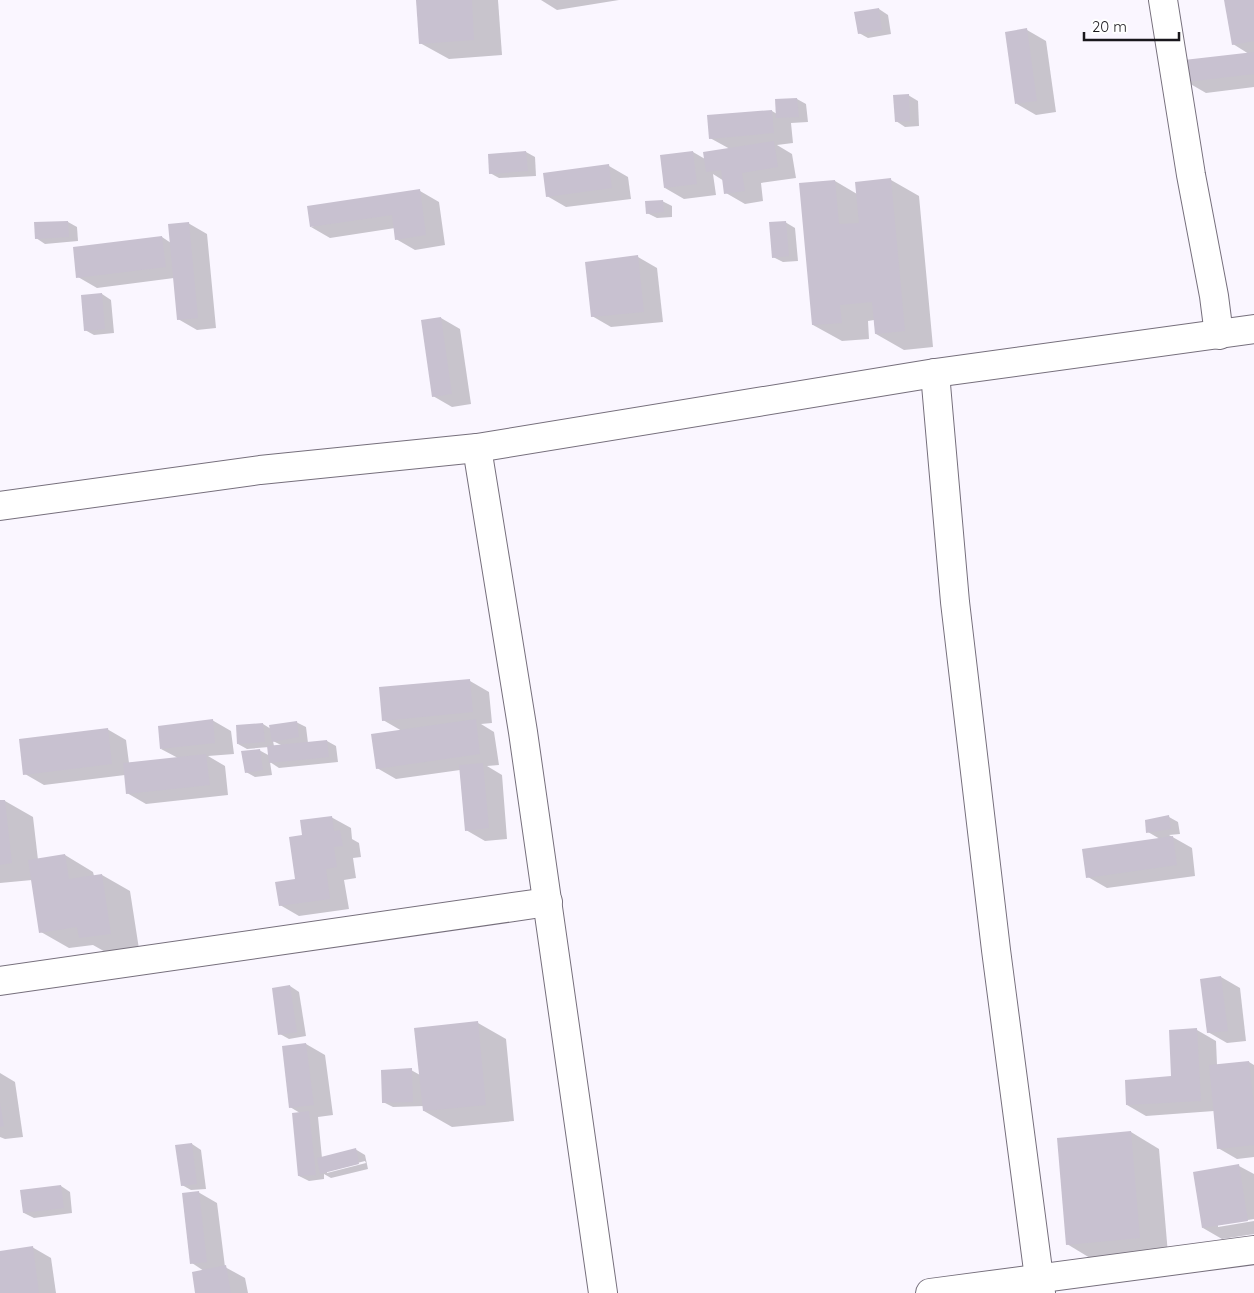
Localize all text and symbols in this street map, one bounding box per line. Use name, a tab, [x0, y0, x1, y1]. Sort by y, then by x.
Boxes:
scale bar	[1084, 10, 1179, 42]
text: 20 m	[1092, 17, 1127, 36]

